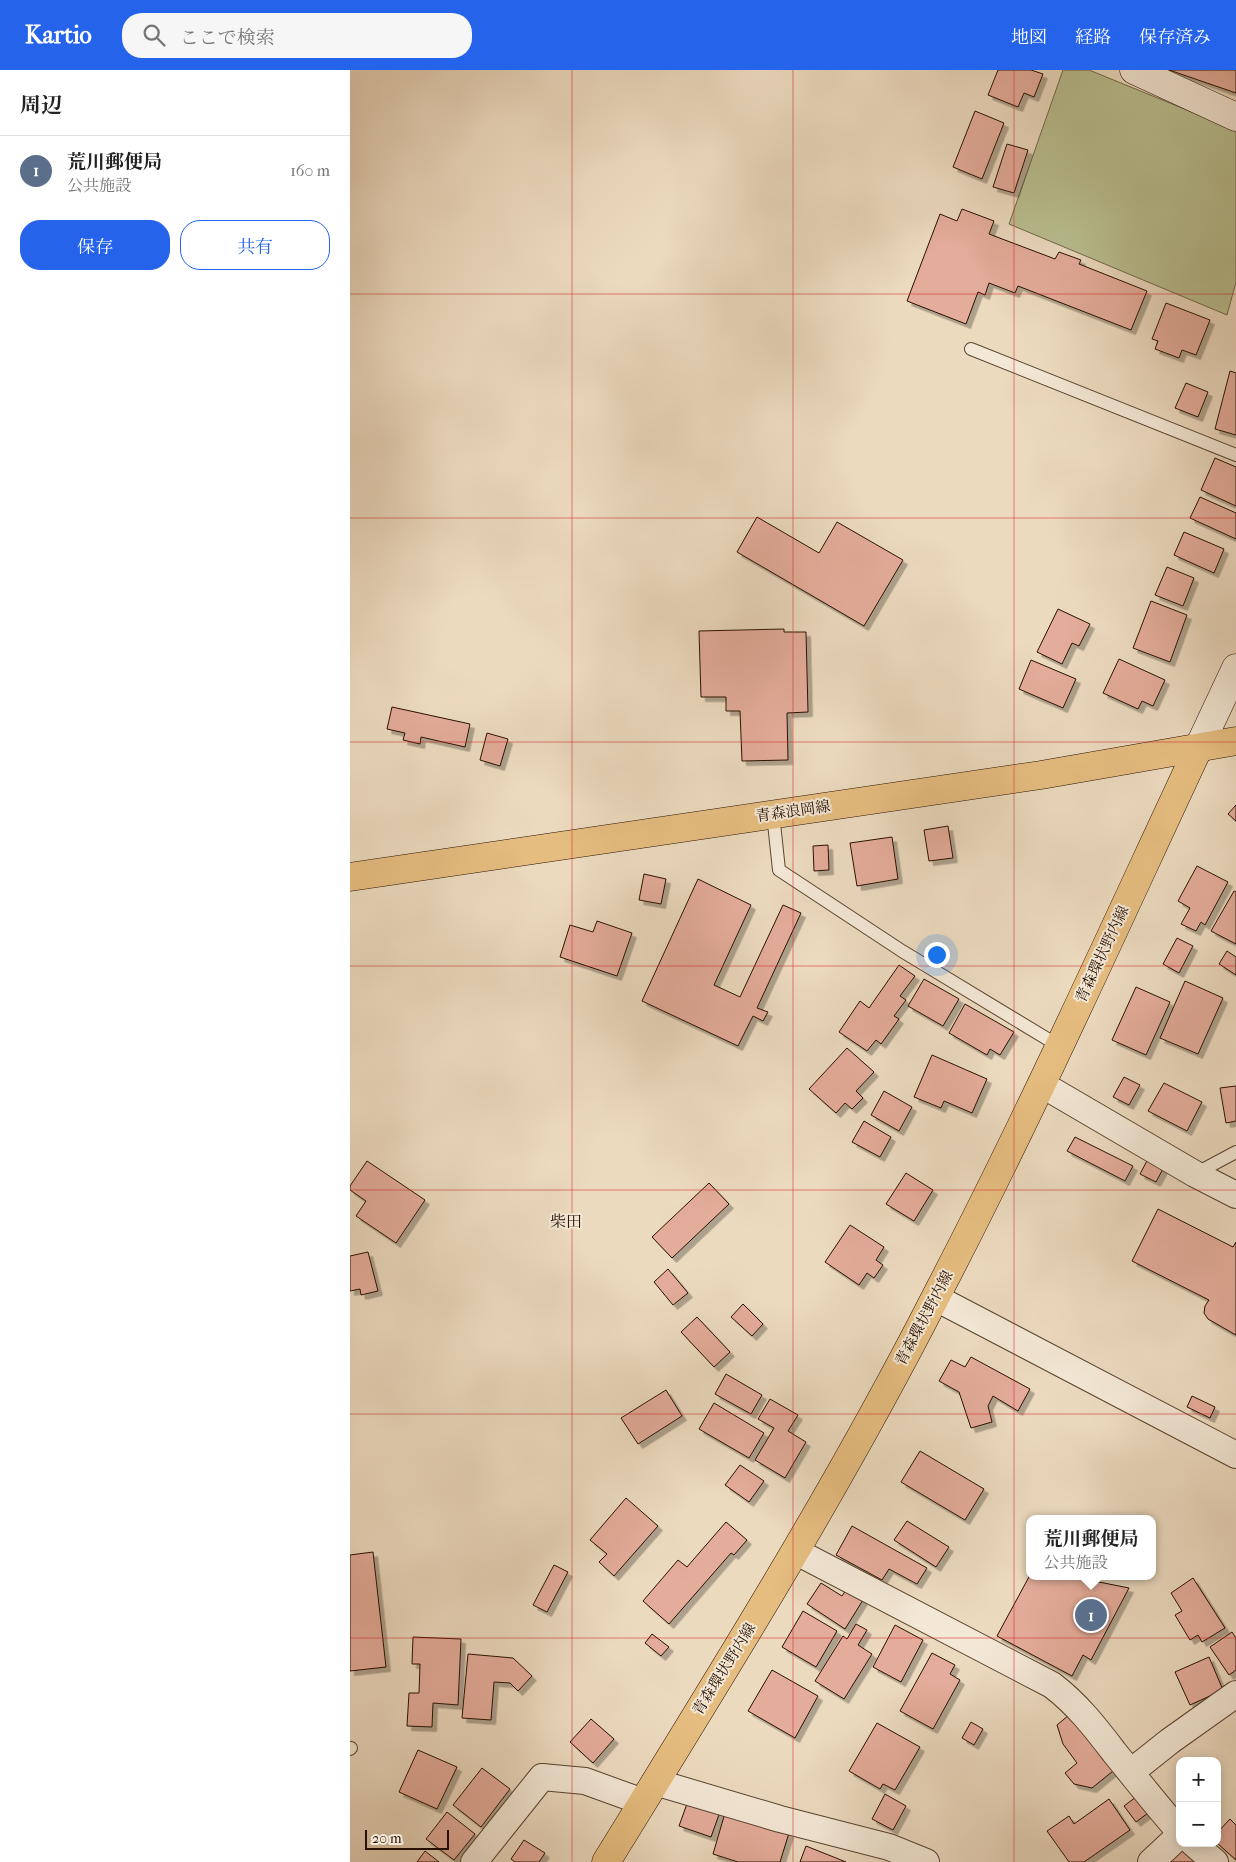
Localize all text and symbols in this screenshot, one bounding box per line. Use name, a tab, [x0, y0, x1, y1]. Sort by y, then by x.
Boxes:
search box	[122, 13, 472, 58]
text: Kartio	[25, 21, 92, 49]
icon: search	[140, 21, 168, 49]
text: ここで検索	[180, 27, 275, 49]
text: 地図	[1011, 27, 1047, 48]
text: 経路	[1075, 27, 1111, 48]
text: 保存済み	[1139, 27, 1211, 48]
text: 周辺	[20, 93, 62, 117]
text: 荒川郵便局	[67, 151, 162, 173]
text: 1	[33, 161, 39, 180]
text: 160 m	[290, 161, 330, 180]
text: 公共施設	[67, 176, 131, 195]
button: 保存	[20, 220, 170, 270]
button: 共有	[180, 220, 330, 270]
street label: 青森浪岡線	[755, 797, 831, 825]
street label: 青森環状野内線	[1072, 903, 1132, 1005]
your location	[924, 942, 950, 968]
district label: 柴田	[550, 1212, 582, 1231]
street label: 青森環状野内線	[891, 1267, 957, 1369]
popup	[1026, 1515, 1156, 1580]
text: 荒川郵便局	[1043, 1528, 1139, 1550]
text: 公共施設	[1043, 1553, 1108, 1572]
pin: 1	[1075, 1596, 1107, 1634]
street label: 青森環状野内線	[689, 1620, 759, 1718]
map controls	[1176, 1757, 1221, 1847]
button: +	[1176, 1757, 1221, 1802]
button: −	[1176, 1802, 1221, 1847]
scale bar	[365, 1827, 449, 1850]
text: 20 m	[372, 1830, 402, 1847]

